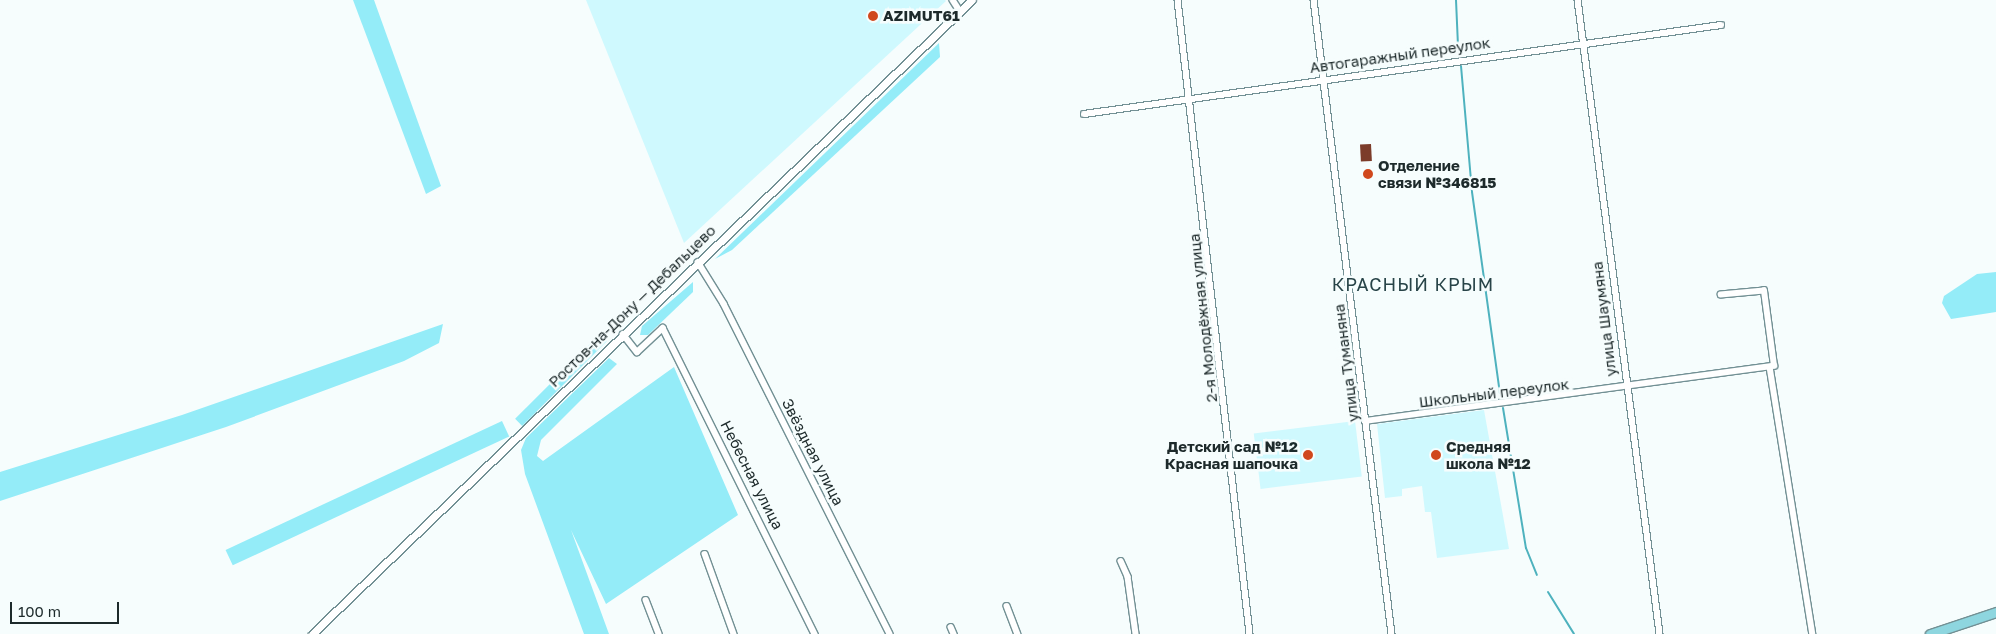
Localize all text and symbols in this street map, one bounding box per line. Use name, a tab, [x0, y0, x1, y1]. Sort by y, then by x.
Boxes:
place label: AZIMUT61	[883, 7, 960, 25]
marker: AZIMUT61	[867, 10, 879, 22]
street label: Автогаражный переулок	[1309, 33, 1491, 77]
place label: Отделение связи №346815	[1378, 156, 1497, 191]
marker: Отделение связи №346815	[1362, 168, 1374, 180]
street label: Ростов-на-Дону — Дебальцево	[545, 221, 719, 391]
street label: 2-я Молодёжная улица	[1185, 233, 1221, 403]
street label: улица Шаумяна	[1588, 260, 1620, 378]
district label: КРАСНЫЙ КРЫМ	[1330, 273, 1496, 295]
street label: улица Туманяна	[1330, 303, 1362, 423]
street label: Школьный переулок	[1418, 375, 1570, 411]
street label: Звёздная улица	[778, 396, 848, 508]
street label: Небесная улица	[717, 418, 787, 532]
place label: Детский сад №12 Красная шапочка	[1165, 437, 1298, 472]
place label: Средняя школа №12	[1446, 437, 1531, 472]
marker: Детский сад №12 Красная шапочка	[1302, 449, 1314, 461]
marker: Средняя школа №12	[1430, 449, 1442, 461]
scale bar	[12, 592, 121, 624]
text: 100 m	[18, 602, 61, 620]

